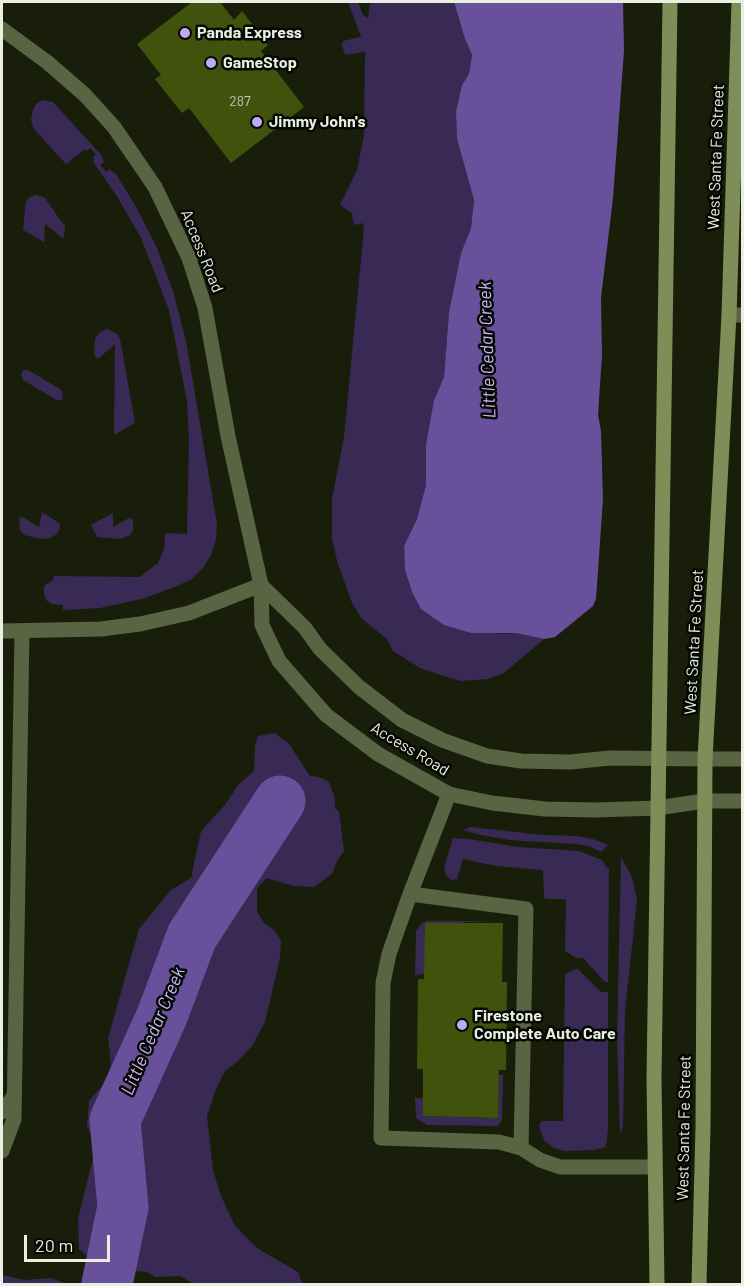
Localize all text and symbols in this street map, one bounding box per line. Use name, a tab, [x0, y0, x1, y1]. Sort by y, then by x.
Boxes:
place label: Panda Express	[197, 23, 302, 43]
marker: Panda Express	[178, 26, 192, 40]
place label: GameStop	[223, 53, 297, 73]
marker: GameStop	[204, 56, 218, 70]
street label: West Santa Fe Street	[704, 84, 728, 230]
house number: 287	[229, 93, 251, 109]
place label: Jimmy John's	[269, 112, 365, 132]
marker: Jimmy John's	[250, 115, 264, 129]
street label: Access Road	[177, 207, 227, 295]
water label: Little Cedar Creek	[474, 281, 500, 419]
street label: West Santa Fe Street	[681, 569, 707, 715]
street label: Access Road	[367, 718, 453, 780]
water label: Little Cedar Creek	[116, 964, 190, 1098]
place label: Firestone Complete Auto Care	[474, 1006, 616, 1044]
marker: Firestone Complete Auto Care	[455, 1018, 469, 1032]
street label: West Santa Fe Street	[673, 1055, 695, 1201]
scale bar	[27, 1223, 112, 1261]
text: 20 m	[35, 1234, 73, 1256]

